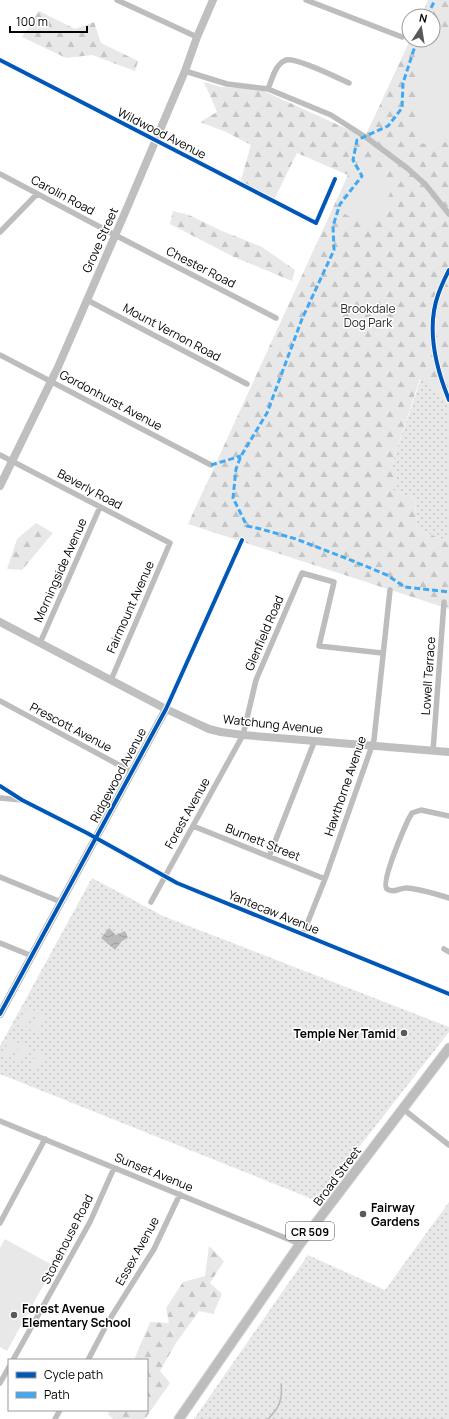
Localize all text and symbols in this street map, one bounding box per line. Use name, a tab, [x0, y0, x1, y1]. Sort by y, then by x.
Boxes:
scale bar	[10, 8, 87, 34]
north arrow	[401, 8, 441, 48]
text: N	[418, 10, 429, 26]
text: 100 m	[16, 13, 48, 30]
street label: Wildwood Avenue	[115, 103, 209, 163]
street label: Carolin Road	[28, 171, 98, 219]
street label: Grove Street	[78, 204, 122, 275]
street label: Chester Road	[163, 242, 239, 292]
street label: Mount Vernon Road	[120, 299, 224, 365]
park label: Brookdale Dog Park	[340, 300, 396, 331]
street label: Gordonhurst Avenue	[57, 366, 165, 434]
street label: Beverly Road	[55, 465, 125, 513]
street label: Morningside Avenue	[29, 515, 91, 625]
street label: Fairmount Avenue	[102, 558, 158, 656]
street label: Glenfield Road	[241, 593, 287, 673]
street label: Lowell Terrace	[417, 636, 439, 716]
street label: Prescott Avenue	[27, 698, 115, 756]
street label: Watchung Avenue	[222, 710, 324, 738]
street label: Ridgewood Avenue	[86, 725, 150, 825]
street label: Hawthorne Avenue	[320, 734, 370, 838]
street label: Forest Avenue	[160, 774, 214, 852]
street label: Burnett Street	[223, 819, 303, 865]
street label: Yantecaw Avenue	[226, 886, 322, 938]
place label: Temple Ner Tamid	[294, 1025, 396, 1042]
marker: Temple Ner Tamid	[399, 1028, 409, 1038]
street label: Broad Street	[309, 1143, 365, 1209]
street label: Sunset Avenue	[112, 1149, 196, 1195]
street label: Stonehouse Road	[37, 1191, 97, 1287]
place label: Fairway Gardens	[371, 1199, 420, 1230]
marker: Fairway Gardens	[358, 1209, 368, 1219]
street label: Essex Avenue	[111, 1214, 163, 1288]
road number: CR 509	[286, 1222, 334, 1240]
place label: Forest Avenue Elementary School	[22, 1300, 131, 1331]
marker: Forest Avenue Elementary School	[9, 1310, 19, 1320]
legend	[8, 1359, 148, 1411]
text: Cycle path	[44, 1366, 103, 1383]
text: Path	[44, 1386, 70, 1403]

